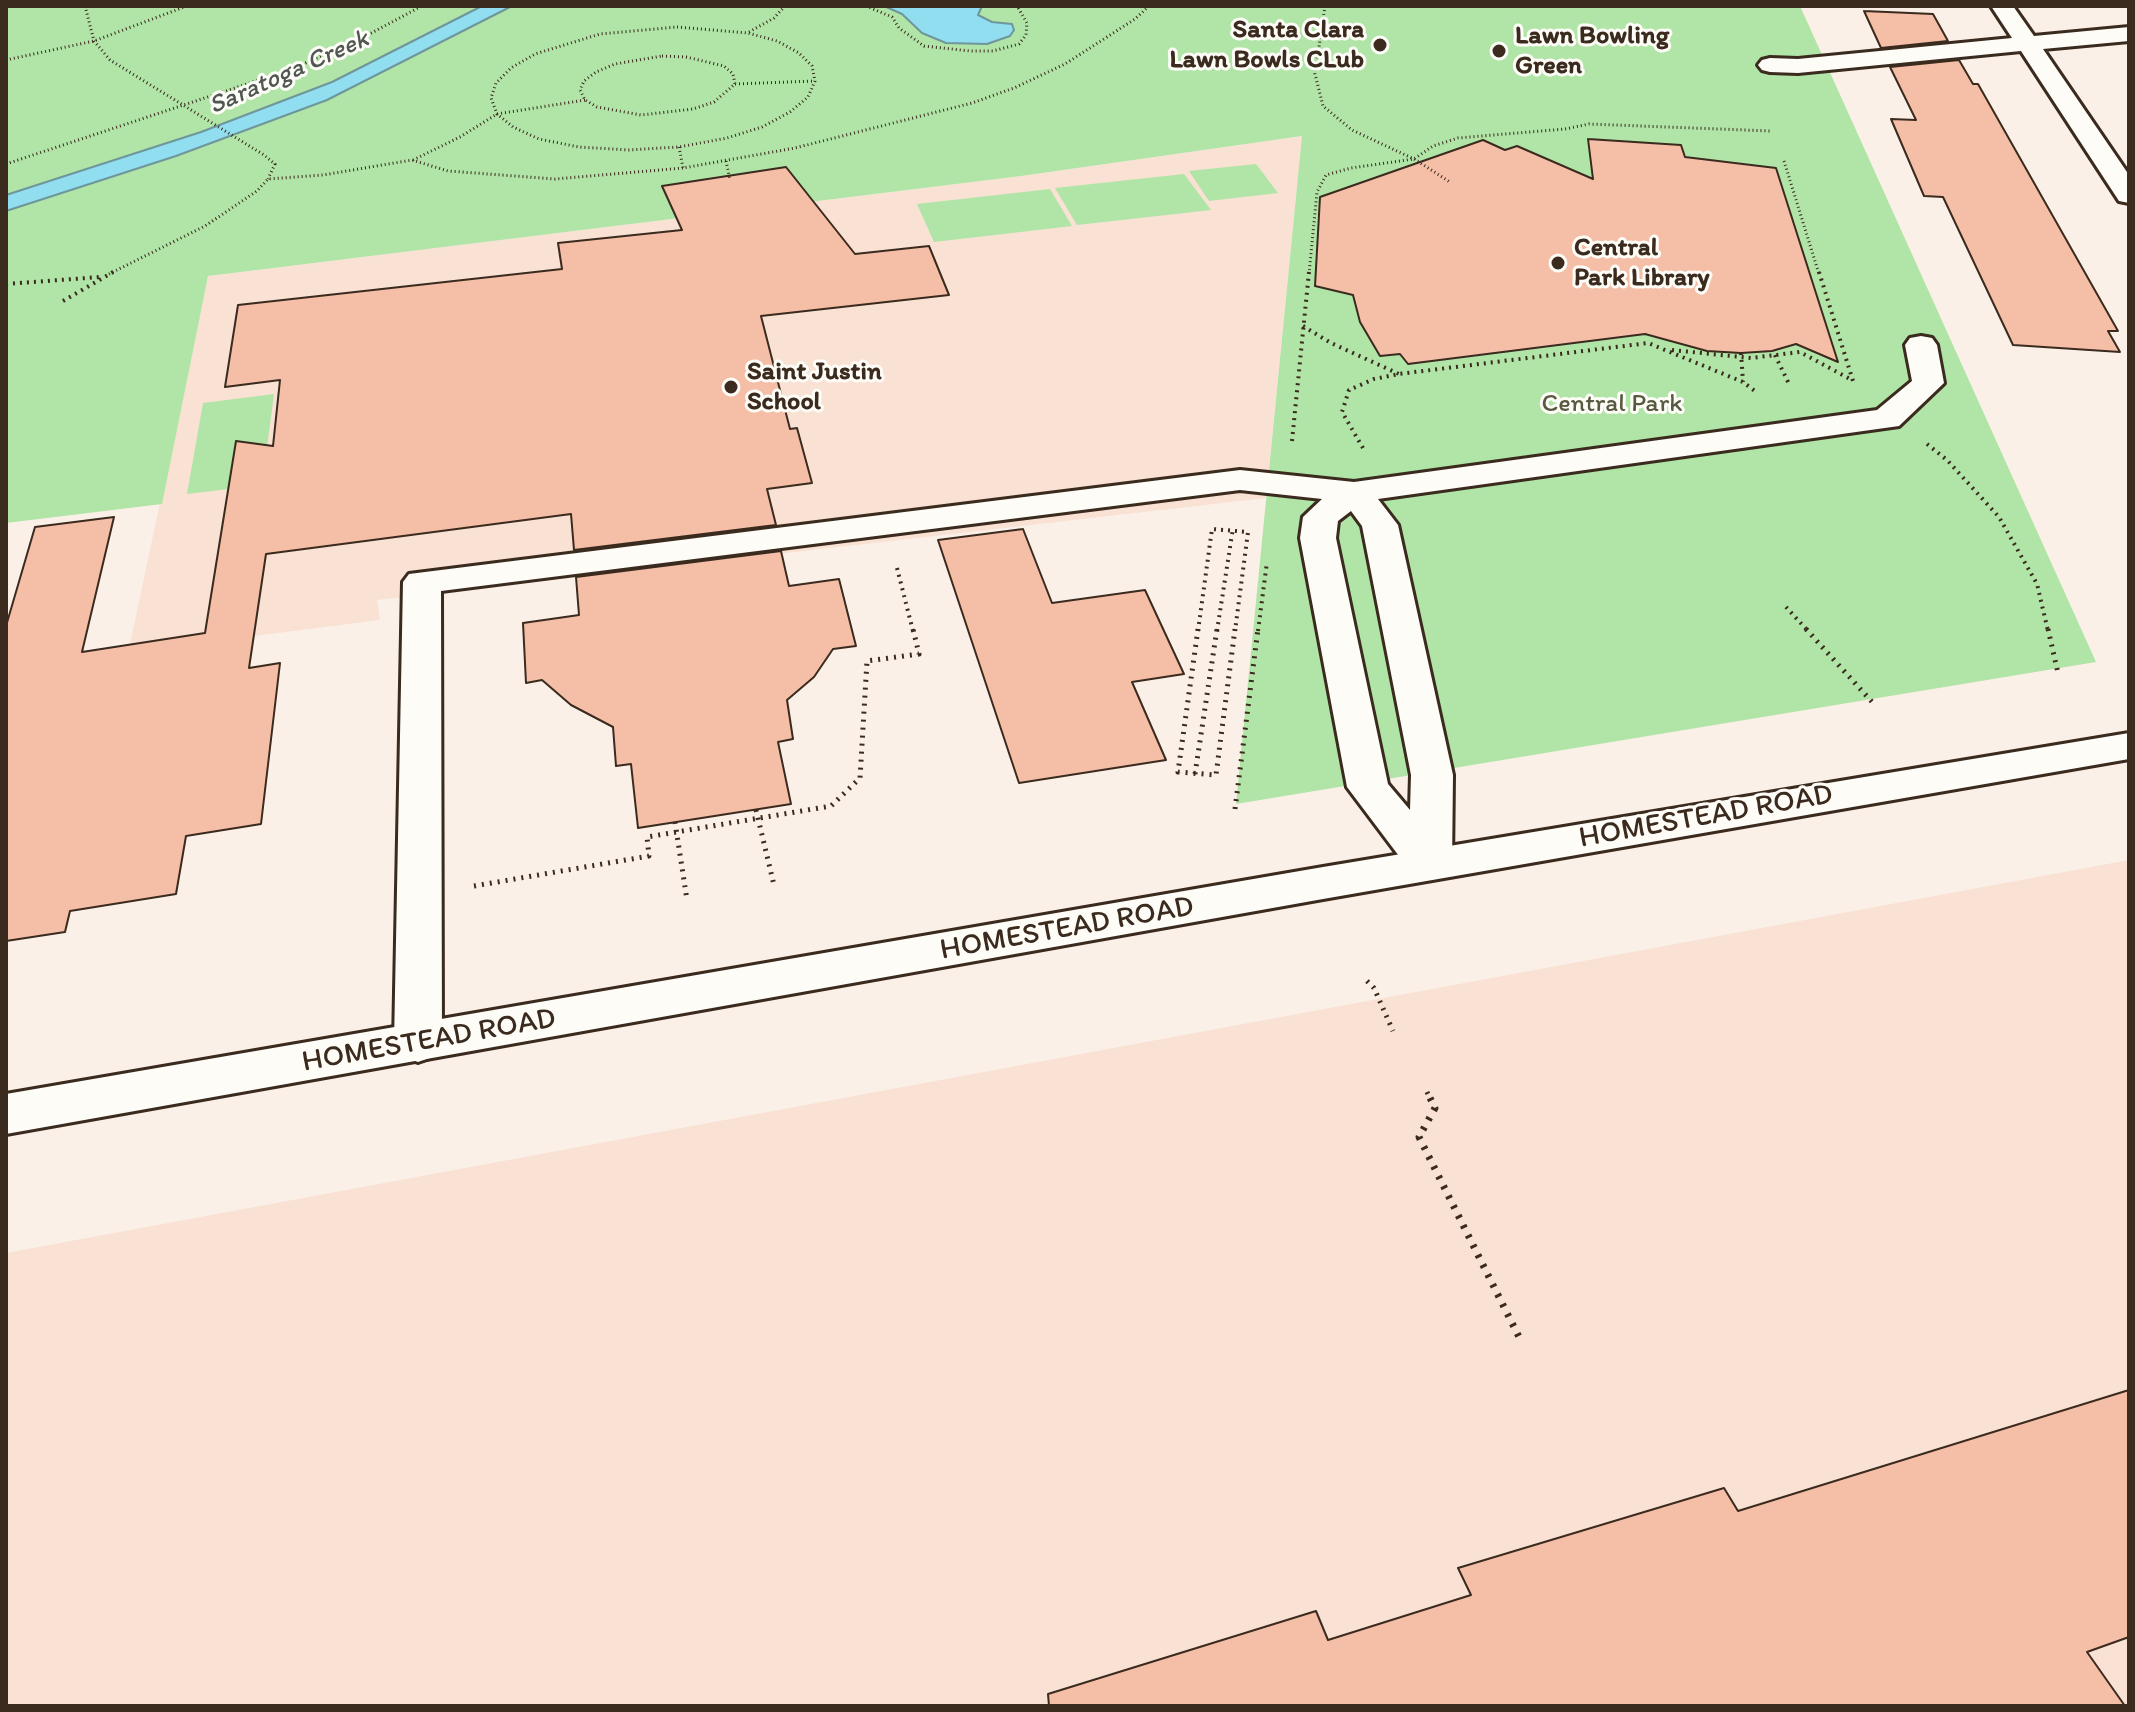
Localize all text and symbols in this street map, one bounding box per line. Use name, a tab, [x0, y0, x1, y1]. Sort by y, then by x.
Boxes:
place label: Santa Clara Lawn Bowls CLub	[1169, 14, 1364, 76]
place label: Lawn Bowling Green	[1515, 20, 1669, 82]
water label: Saratoga Creek	[204, 24, 374, 122]
marker: Santa Clara Lawn Bowls CLub	[1371, 36, 1389, 54]
marker: Lawn Bowling Green	[1490, 42, 1508, 60]
place label: Central Park Library	[1574, 232, 1709, 294]
marker: Central Park Library	[1549, 254, 1567, 272]
place label: Saint Justin School	[747, 356, 882, 418]
marker: Saint Justin School	[722, 378, 740, 396]
park label: Central Park	[1542, 388, 1682, 420]
street label: HOMESTEAD ROAD	[1576, 777, 1836, 857]
street label: HOMESTEAD ROAD	[937, 889, 1197, 969]
street label: HOMESTEAD ROAD	[299, 1001, 559, 1081]

